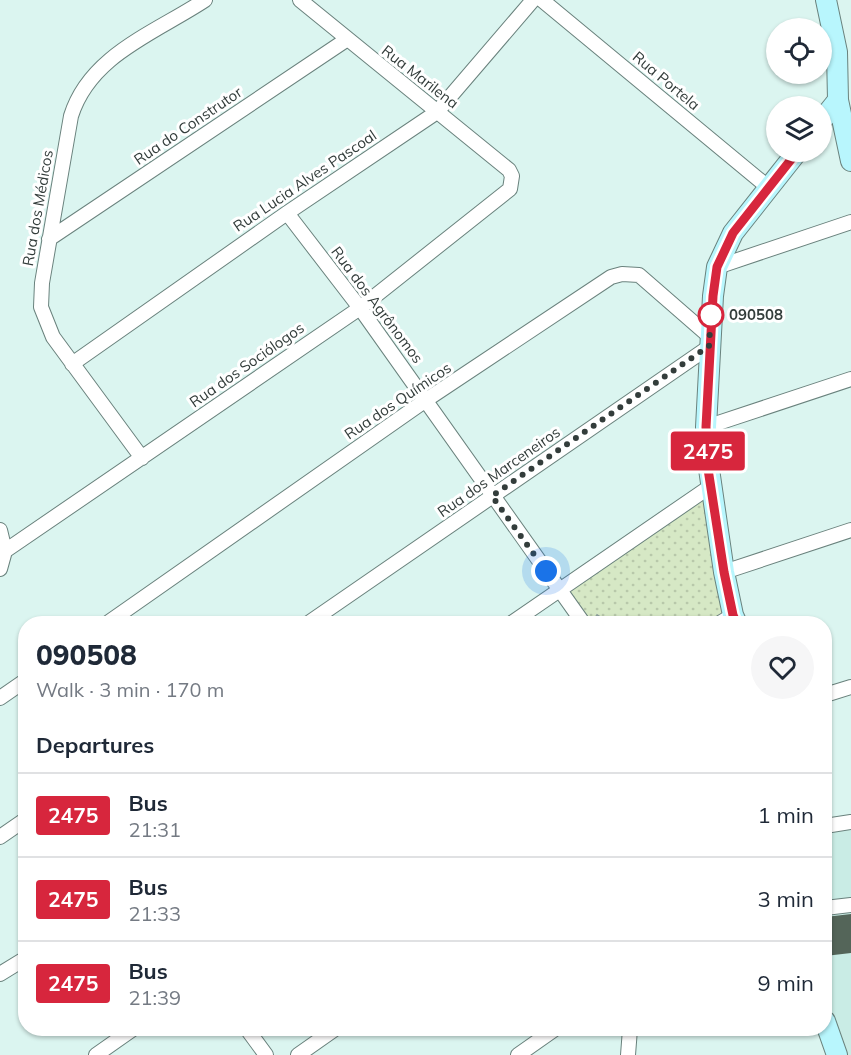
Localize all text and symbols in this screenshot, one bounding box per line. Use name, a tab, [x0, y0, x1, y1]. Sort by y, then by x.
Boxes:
map controls	[766, 18, 832, 162]
button: locate	[766, 18, 832, 84]
street label: Rua Marilena	[378, 41, 463, 113]
street label: Rua Portela	[629, 47, 704, 114]
street label: Rua do Construtor	[130, 82, 246, 169]
button: layers	[766, 96, 832, 162]
street label: Rua Lucia Alves Pascoal	[229, 126, 380, 236]
street label: Rua dos Médicos	[18, 148, 57, 268]
street label: Rua dos Agrônomos	[327, 243, 428, 367]
marker: 090508	[698, 302, 724, 328]
place label: 090508	[729, 305, 783, 324]
street label: Rua dos Sociólogos	[186, 318, 308, 411]
street label: Rua dos Químicos	[341, 358, 455, 443]
street label: Rua dos Marceneiros	[434, 422, 564, 521]
line badge: 2475	[666, 432, 750, 470]
text: 2475	[683, 438, 733, 464]
your location	[531, 556, 561, 586]
button: heart	[751, 636, 814, 699]
text: 090508	[36, 637, 137, 672]
text: Walk · 3 min · 170 m	[36, 677, 224, 702]
text: Departures	[36, 731, 154, 759]
text: Bus	[128, 789, 168, 817]
text: 1 min	[758, 801, 814, 829]
text: 2475	[48, 802, 98, 828]
text: 21:31	[128, 817, 181, 842]
text: Bus	[128, 873, 168, 901]
text: 3 min	[758, 885, 814, 913]
text: 2475	[48, 886, 98, 912]
text: 21:33	[128, 901, 181, 926]
text: Bus	[128, 957, 168, 985]
text: 9 min	[758, 969, 814, 997]
text: 2475	[48, 970, 98, 996]
text: 21:39	[128, 985, 181, 1010]

